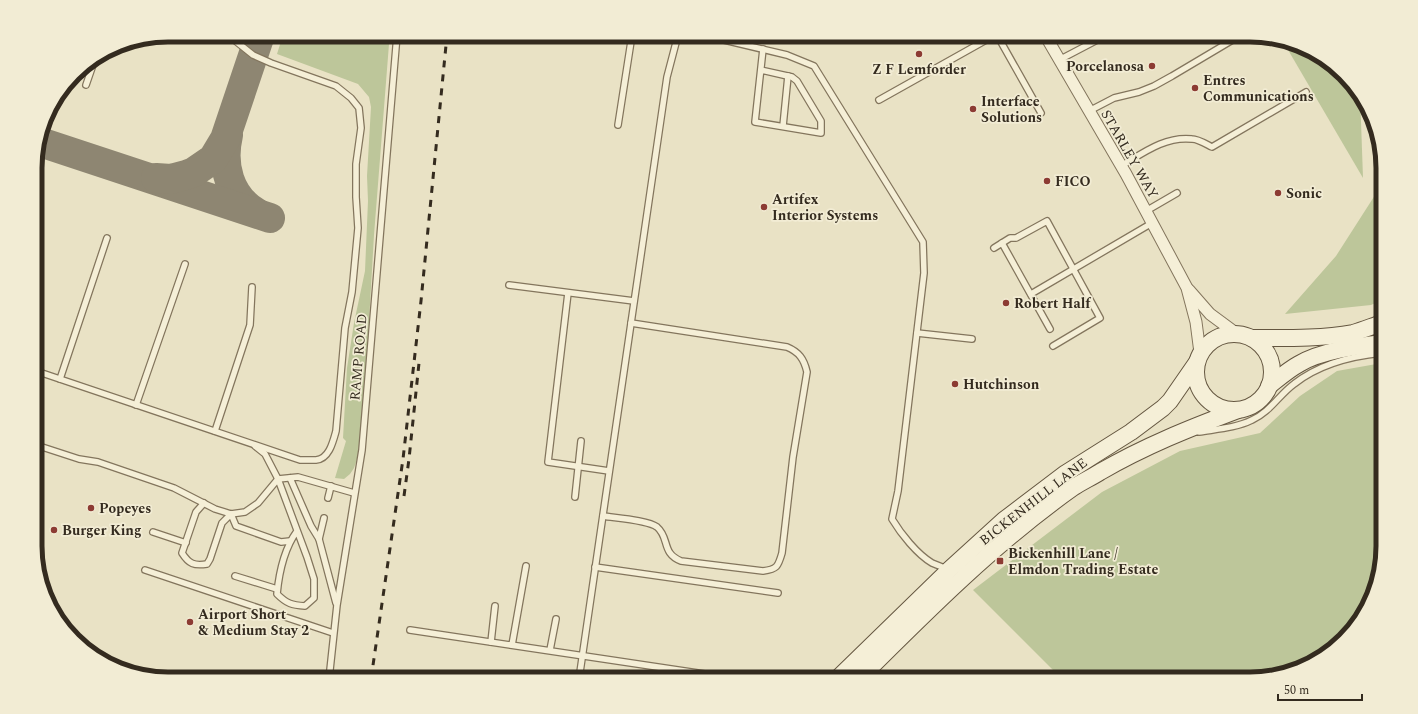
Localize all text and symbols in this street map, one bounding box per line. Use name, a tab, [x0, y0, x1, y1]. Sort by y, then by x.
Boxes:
marker: Z F Lemforder	[914, 49, 924, 59]
place label: Porcelanosa	[1066, 56, 1145, 77]
place label: Z F Lemforder	[872, 59, 966, 80]
marker: Porcelanosa	[1147, 61, 1157, 71]
place label: Entres Communications	[1203, 70, 1314, 107]
marker: Entres Communications	[1190, 83, 1200, 93]
place label: Interface Solutions	[981, 91, 1042, 128]
marker: Interface Solutions	[968, 104, 978, 114]
street label: STARLEY WAY	[1095, 106, 1164, 203]
place label: FICO	[1055, 171, 1091, 192]
marker: FICO	[1042, 176, 1052, 186]
place label: Sonic	[1286, 183, 1322, 204]
marker: Sonic	[1273, 188, 1283, 198]
place label: Artifex Interior Systems	[772, 189, 878, 226]
marker: Artifex Interior Systems	[759, 202, 769, 212]
place label: Robert Half	[1014, 293, 1091, 314]
marker: Robert Half	[1001, 298, 1011, 308]
street label: RAMP ROAD	[344, 313, 373, 401]
place label: Hutchinson	[963, 374, 1040, 395]
marker: Hutchinson	[950, 379, 960, 389]
street label: BICKENHILL LANE	[975, 452, 1092, 550]
place label: Popeyes	[99, 498, 151, 519]
marker: Popeyes	[86, 503, 96, 513]
place label: Burger King	[62, 520, 142, 541]
marker: Burger King	[49, 525, 59, 535]
place label: Bickenhill Lane / Elmdon Trading Estate	[1008, 543, 1158, 580]
marker: Bickenhill Lane / Elmdon Trading Estate	[995, 556, 1005, 566]
place label: Airport Short & Medium Stay 2	[198, 604, 309, 641]
marker: Airport Short & Medium Stay 2	[185, 617, 195, 627]
scale bar	[1278, 676, 1362, 702]
text: 50 m	[1284, 681, 1309, 700]

